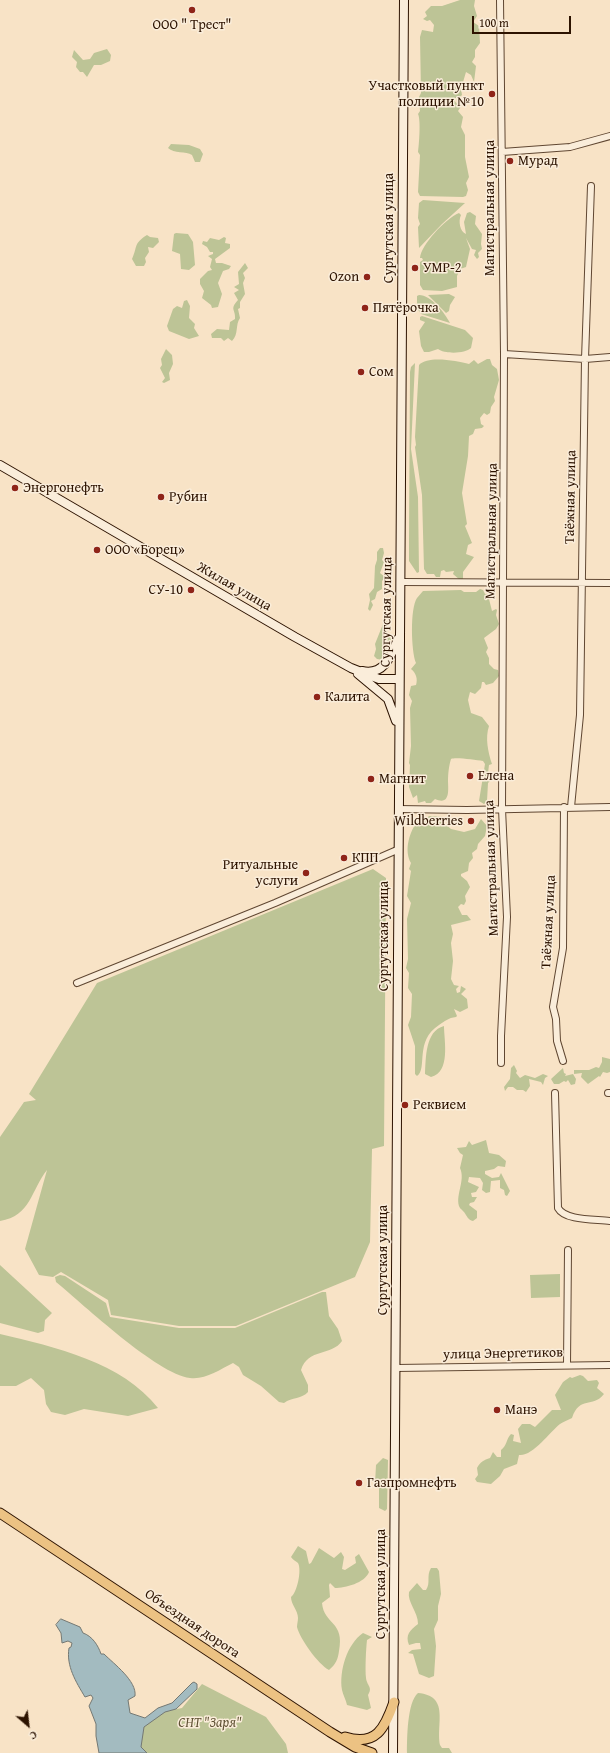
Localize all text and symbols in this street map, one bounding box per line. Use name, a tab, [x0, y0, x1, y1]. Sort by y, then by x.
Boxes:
marker: ООО " Трест"	[187, 5, 197, 15]
scale bar	[474, 8, 573, 34]
text: 100 m	[479, 14, 509, 31]
place label: ООО " Трест"	[153, 17, 231, 33]
place label: Участковый пункт полиции №10	[369, 78, 484, 110]
marker: Участковый пункт полиции №10	[487, 89, 497, 99]
street label: Магистральная улица	[482, 140, 498, 276]
place label: Мурад	[518, 153, 558, 169]
marker: Мурад	[505, 156, 515, 166]
street label: Сургутская улица	[381, 173, 397, 283]
place label: УМР-2	[423, 260, 462, 276]
marker: УМР-2	[410, 263, 420, 273]
place label: Ozon	[329, 269, 359, 285]
marker: Ozon	[362, 272, 372, 282]
place label: Пятёрочка	[373, 300, 439, 316]
marker: Пятёрочка	[360, 303, 370, 313]
place label: Сом	[369, 364, 394, 380]
marker: Сом	[356, 367, 366, 377]
street label: Таёжная улица	[562, 450, 580, 544]
street label: Магистральная улица	[482, 463, 502, 599]
place label: Энергонефть	[23, 480, 104, 496]
marker: Энергонефть	[10, 483, 20, 493]
place label: Рубин	[169, 489, 207, 505]
marker: Рубин	[156, 492, 166, 502]
place label: ООО «Борец»	[105, 542, 185, 558]
marker: ООО «Борец»	[92, 545, 102, 555]
street label: Сургутская улица	[378, 557, 396, 667]
street label: Жилая улица	[194, 559, 274, 615]
place label: СУ-10	[149, 582, 183, 598]
marker: СУ-10	[186, 585, 196, 595]
place label: Калита	[325, 689, 370, 705]
marker: Калита	[312, 692, 322, 702]
place label: Елена	[478, 768, 514, 784]
place label: Магнит	[379, 771, 426, 787]
marker: Елена	[465, 771, 475, 781]
marker: Магнит	[366, 774, 376, 784]
street label: Магистральная улица	[481, 800, 503, 936]
place label: Wildberries	[394, 813, 463, 829]
marker: Wildberries	[466, 816, 476, 826]
place label: КПП	[352, 850, 379, 866]
marker: КПП	[339, 853, 349, 863]
place label: Ритуальные услуги	[223, 857, 298, 890]
marker: Ритуальные услуги	[301, 868, 311, 878]
street label: Таёжная улица	[538, 875, 560, 969]
street label: Сургутская улица	[376, 881, 392, 991]
place label: Реквием	[413, 1097, 466, 1113]
marker: Реквием	[400, 1100, 410, 1110]
street label: Сургутская улица	[375, 1205, 391, 1315]
street label: улица Энергетиков	[443, 1345, 563, 1363]
place label: Манэ	[505, 1402, 537, 1418]
marker: Манэ	[492, 1405, 502, 1415]
place label: Газпромнефть	[367, 1475, 457, 1491]
marker: Газпромнефть	[354, 1478, 364, 1488]
street label: Сургутская улица	[373, 1529, 389, 1639]
street label: Объездная дорога	[141, 1586, 243, 1662]
north arrow	[8, 1705, 48, 1745]
park label: СНТ "Заря"	[178, 1715, 242, 1731]
text: С	[27, 1727, 40, 1744]

